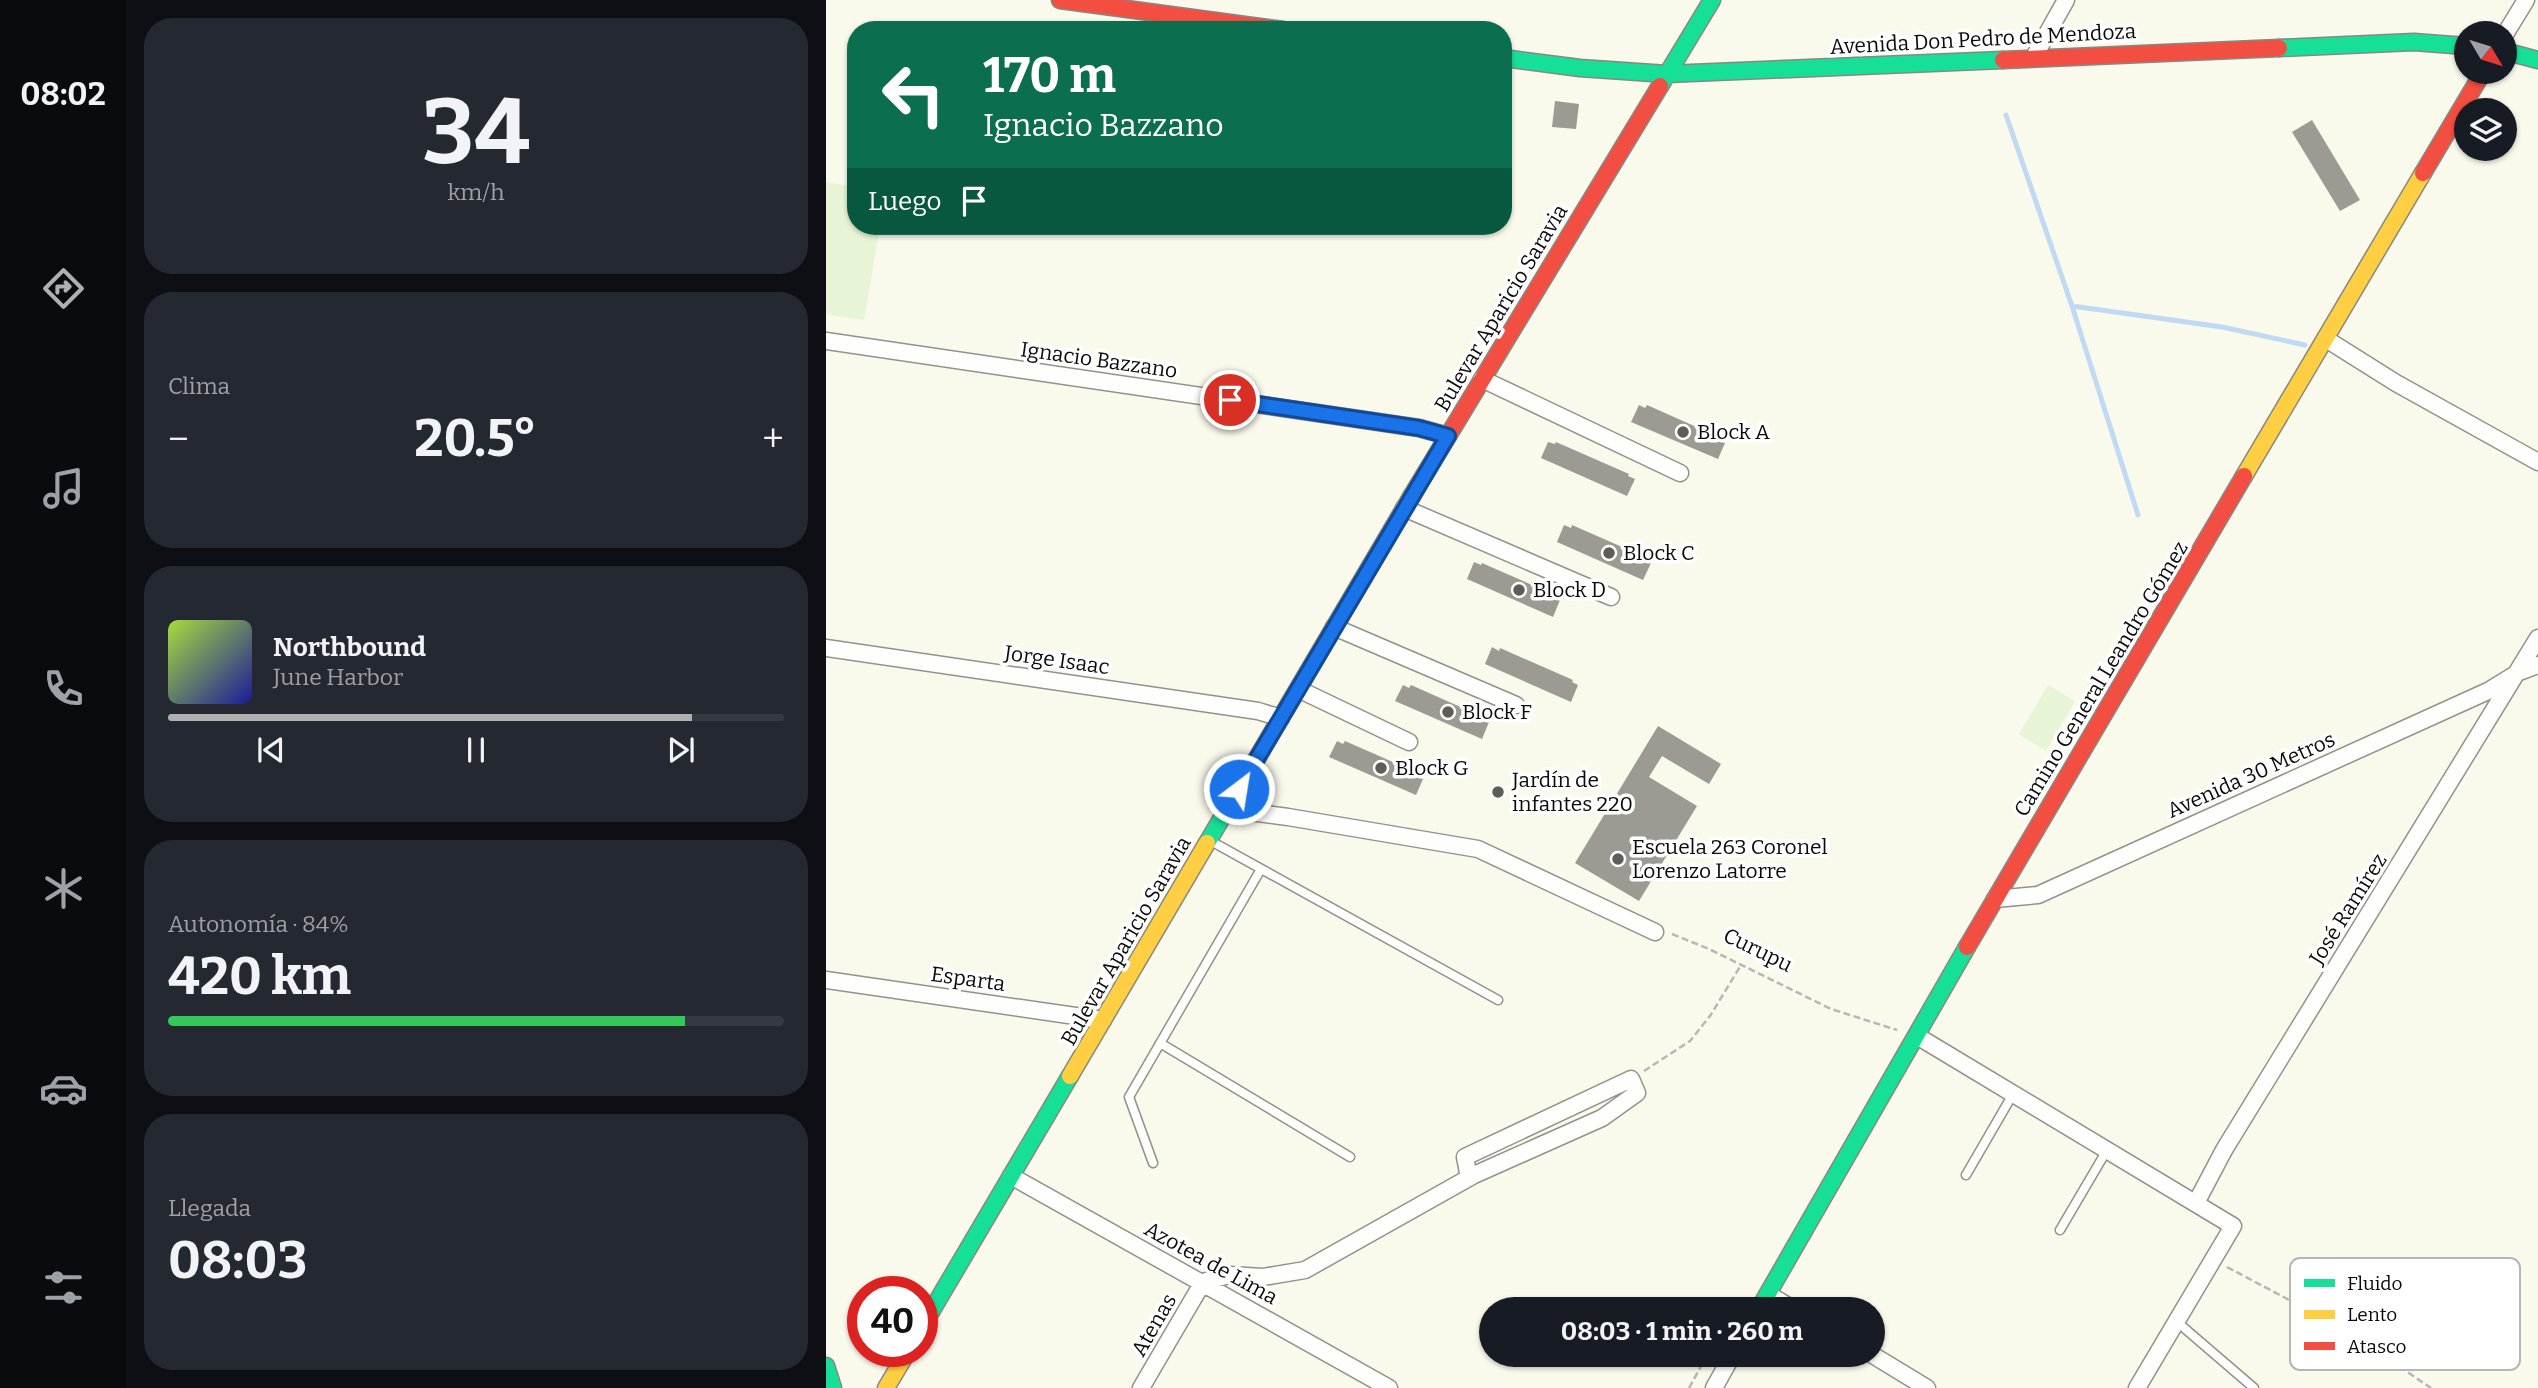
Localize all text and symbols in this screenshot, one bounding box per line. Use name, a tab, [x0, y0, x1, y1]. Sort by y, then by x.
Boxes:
street label: Avenida Don Pedro de Mendoza	[1829, 18, 2137, 60]
north arrow	[2454, 21, 2516, 84]
map controls	[2454, 21, 2517, 161]
text: 170 m	[983, 46, 1116, 105]
icon: left	[868, 49, 959, 140]
text: 08:02	[20, 75, 106, 113]
text: 34	[422, 78, 530, 187]
button: layers	[2454, 98, 2517, 161]
text: Ignacio Bazzano	[983, 106, 1224, 144]
text: km/h	[448, 178, 504, 206]
icon: arrive	[955, 182, 993, 220]
text: Luego	[868, 186, 941, 217]
street label: Bulevar Aparicio Saravia	[1429, 199, 1574, 416]
icon: directions	[39, 264, 88, 313]
street label: Ignacio Bazzano	[1019, 336, 1179, 384]
pin	[1200, 370, 1260, 430]
text: Clima	[168, 372, 230, 400]
icon: arrive	[1211, 381, 1249, 419]
text: 20.5°	[414, 407, 537, 470]
text: −	[168, 416, 189, 462]
text: +	[762, 416, 784, 462]
place label: Block A	[1697, 419, 1770, 445]
marker: Block A	[1675, 424, 1691, 440]
icon: music	[39, 464, 88, 513]
street label: Camino General Leandro Gómez	[2008, 537, 2194, 821]
place label: Block C	[1623, 540, 1694, 566]
marker: Block C	[1601, 545, 1617, 561]
place label: Block D	[1533, 577, 1606, 603]
marker: Block D	[1511, 582, 1527, 598]
text: Northbound	[273, 632, 426, 663]
street label: Jorge Isaac	[1002, 640, 1111, 680]
text: June Harbor	[273, 663, 403, 691]
icon: phone	[39, 664, 88, 713]
place label: Block F	[1462, 699, 1532, 725]
marker: Block F	[1440, 704, 1456, 720]
street label: Avenida 30 Metros	[2163, 726, 2339, 824]
icon: previous	[252, 731, 290, 769]
icon: pause	[457, 731, 495, 769]
icon: next	[662, 731, 700, 769]
position arrow	[1202, 752, 1276, 826]
place label: Block G	[1395, 755, 1468, 781]
marker: Block G	[1373, 760, 1389, 776]
place label: Jardín de infantes 220	[1511, 767, 1633, 817]
marker: Jardín de infantes 220	[1490, 784, 1506, 800]
street label: Bulevar Aparicio Saravia	[1055, 831, 1197, 1050]
place label: Escuela 263 Coronel Lorenzo Latorre	[1632, 834, 1827, 884]
street label: José Ramírez	[2303, 849, 2392, 970]
marker: Escuela 263 Coronel Lorenzo Latorre	[1610, 851, 1626, 867]
icon: climate	[39, 864, 88, 913]
text: Autonomía · 84%	[168, 910, 349, 938]
street label: Curupu	[1719, 922, 1797, 978]
text: 420 km	[168, 945, 351, 1008]
street label: Esparta	[929, 961, 1007, 997]
icon: car	[39, 1064, 88, 1113]
text: Llegada	[168, 1194, 251, 1222]
street label: Azotea de Lima	[1140, 1216, 1283, 1311]
text: 08:03	[168, 1229, 307, 1292]
legend	[2290, 1258, 2520, 1370]
icon: filters	[39, 1263, 88, 1312]
text: Fluido	[2347, 1272, 2403, 1295]
speed limit sign: 40	[847, 1276, 938, 1367]
street label: Atenas	[1126, 1289, 1182, 1361]
text: Lento	[2347, 1303, 2397, 1326]
text: 08:03 · 1 min · 260 m	[1561, 1316, 1803, 1347]
text: Atasco	[2347, 1335, 2406, 1358]

